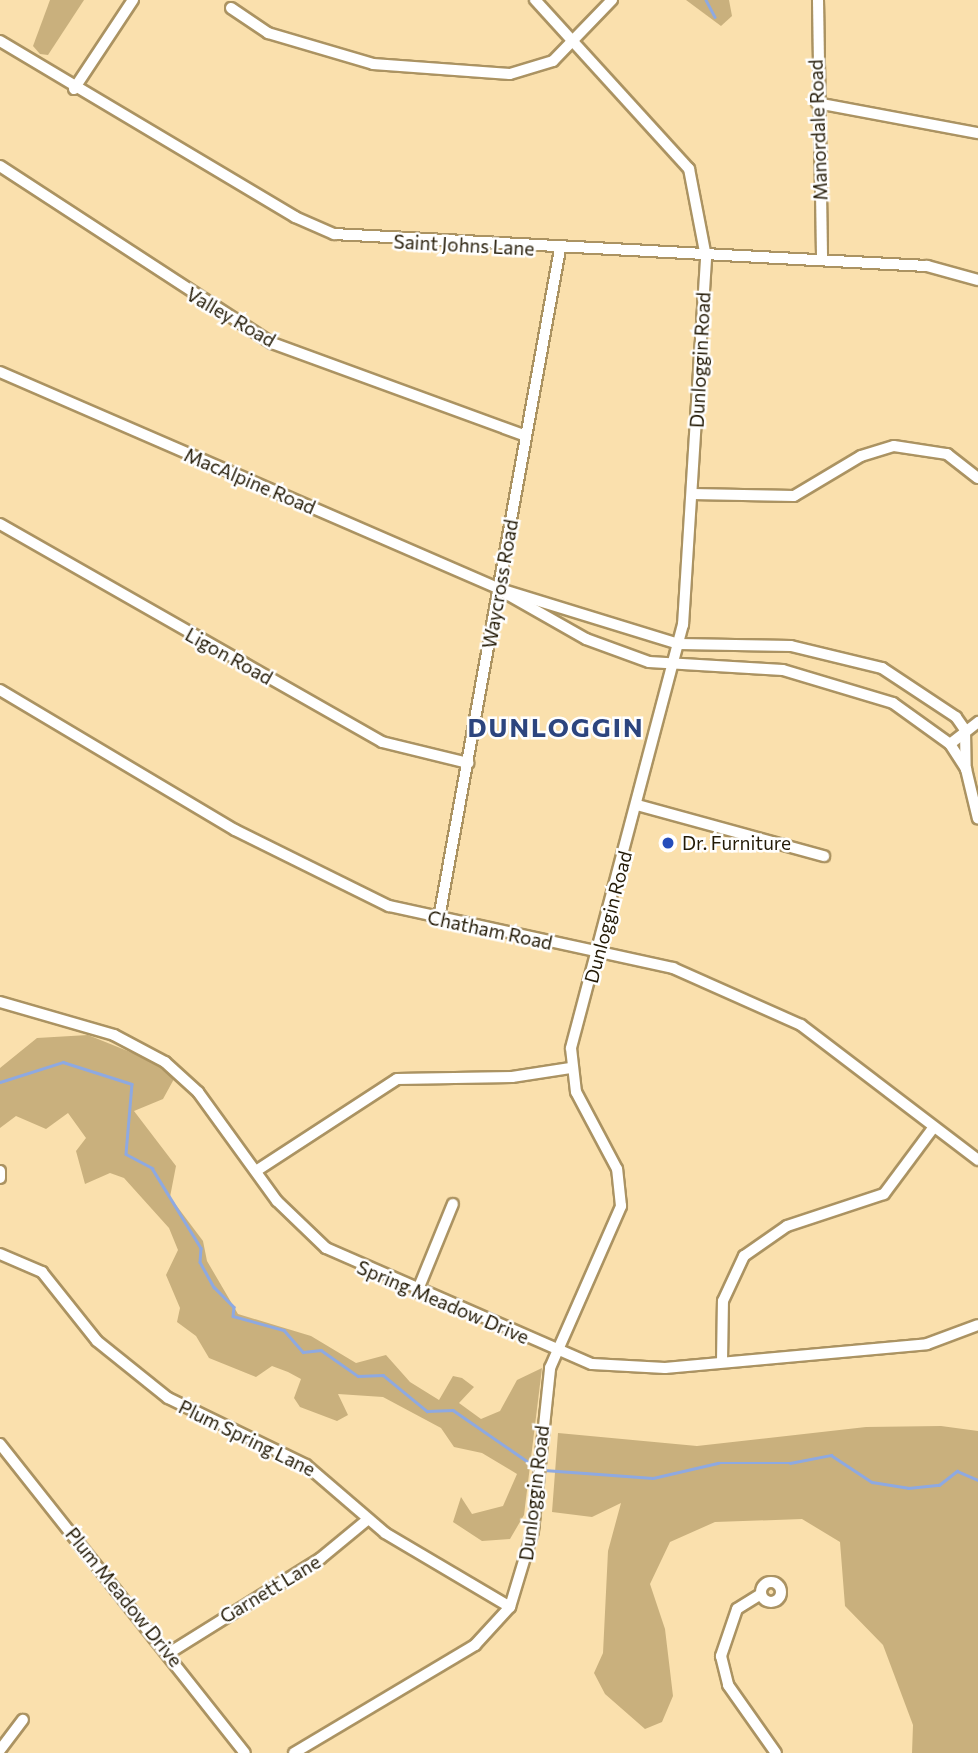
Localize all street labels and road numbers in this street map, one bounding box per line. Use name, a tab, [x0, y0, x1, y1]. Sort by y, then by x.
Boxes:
street label: Manordale Road	[804, 59, 832, 201]
street label: Saint Johns Lane	[393, 230, 535, 260]
street label: Valley Road	[182, 282, 280, 352]
street label: Dunloggin Road	[685, 291, 715, 429]
street label: MacAlpine Road	[181, 443, 319, 519]
street label: Waycross Road	[477, 518, 523, 650]
street label: Ligon Road	[181, 623, 277, 689]
street label: Dunloggin Road	[579, 848, 637, 986]
street label: Chatham Road	[425, 906, 555, 954]
street label: Spring Meadow Drive	[354, 1255, 532, 1349]
street label: Plum Spring Lane	[175, 1395, 319, 1481]
street label: Dunloggin Road	[514, 1424, 554, 1562]
street label: Plum Meadow Drive	[61, 1523, 187, 1671]
street label: Garnett Lane	[216, 1550, 324, 1628]

